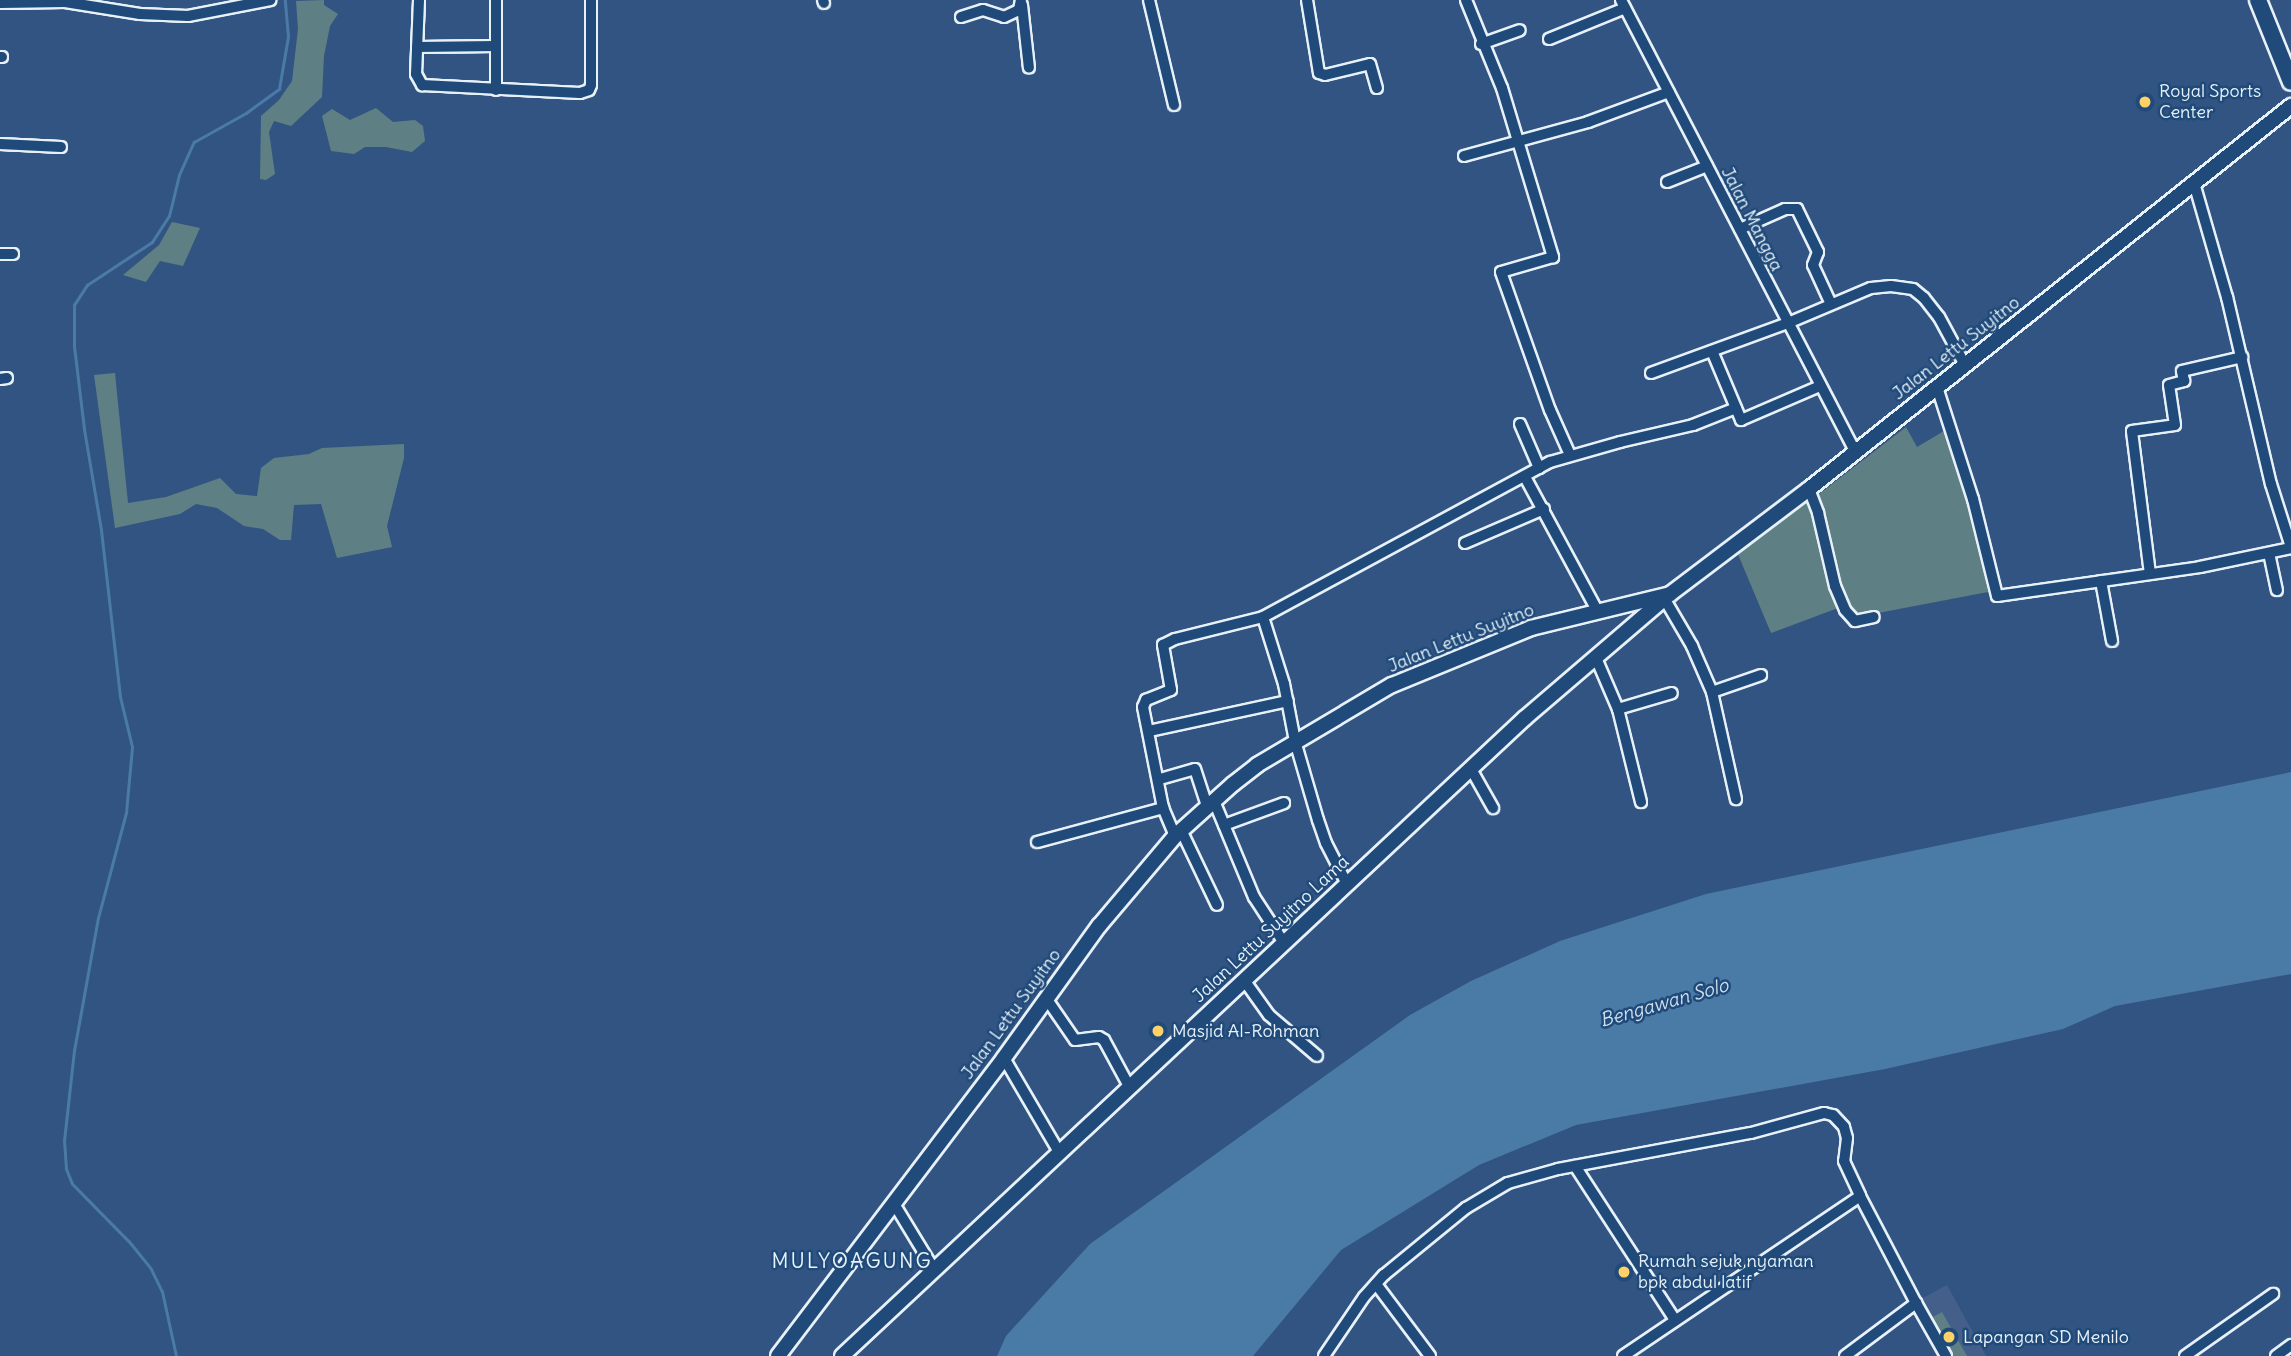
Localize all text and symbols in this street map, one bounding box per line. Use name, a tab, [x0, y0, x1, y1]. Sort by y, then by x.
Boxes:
place label: Royal Sports Center	[2159, 81, 2261, 124]
marker: Royal Sports Center	[2137, 94, 2153, 110]
street label: Jalan Mangga	[1717, 163, 1787, 275]
street label: Jalan Lettu Suyitno	[1888, 292, 2024, 404]
street label: Jalan Lettu Suyitno	[1385, 599, 1537, 677]
street label: Jalan Lettu Suyitno Lama	[1188, 851, 1354, 1007]
street label: Jalan Lettu Suyitno	[957, 945, 1065, 1083]
water label: Bengawan Solo	[1597, 974, 1731, 1032]
place label: Masjid Al-Rohman	[1172, 1020, 1319, 1042]
marker: Masjid Al-Rohman	[1150, 1023, 1166, 1039]
district label: MULYOAGUNG	[773, 1248, 931, 1274]
place label: Rumah sejuk nyaman bpk abdul latif	[1638, 1251, 1814, 1294]
marker: Rumah sejuk nyaman bpk abdul latif	[1616, 1264, 1632, 1280]
place label: Lapangan SD Menilo	[1963, 1326, 2129, 1348]
marker: Lapangan SD Menilo	[1941, 1329, 1957, 1345]

